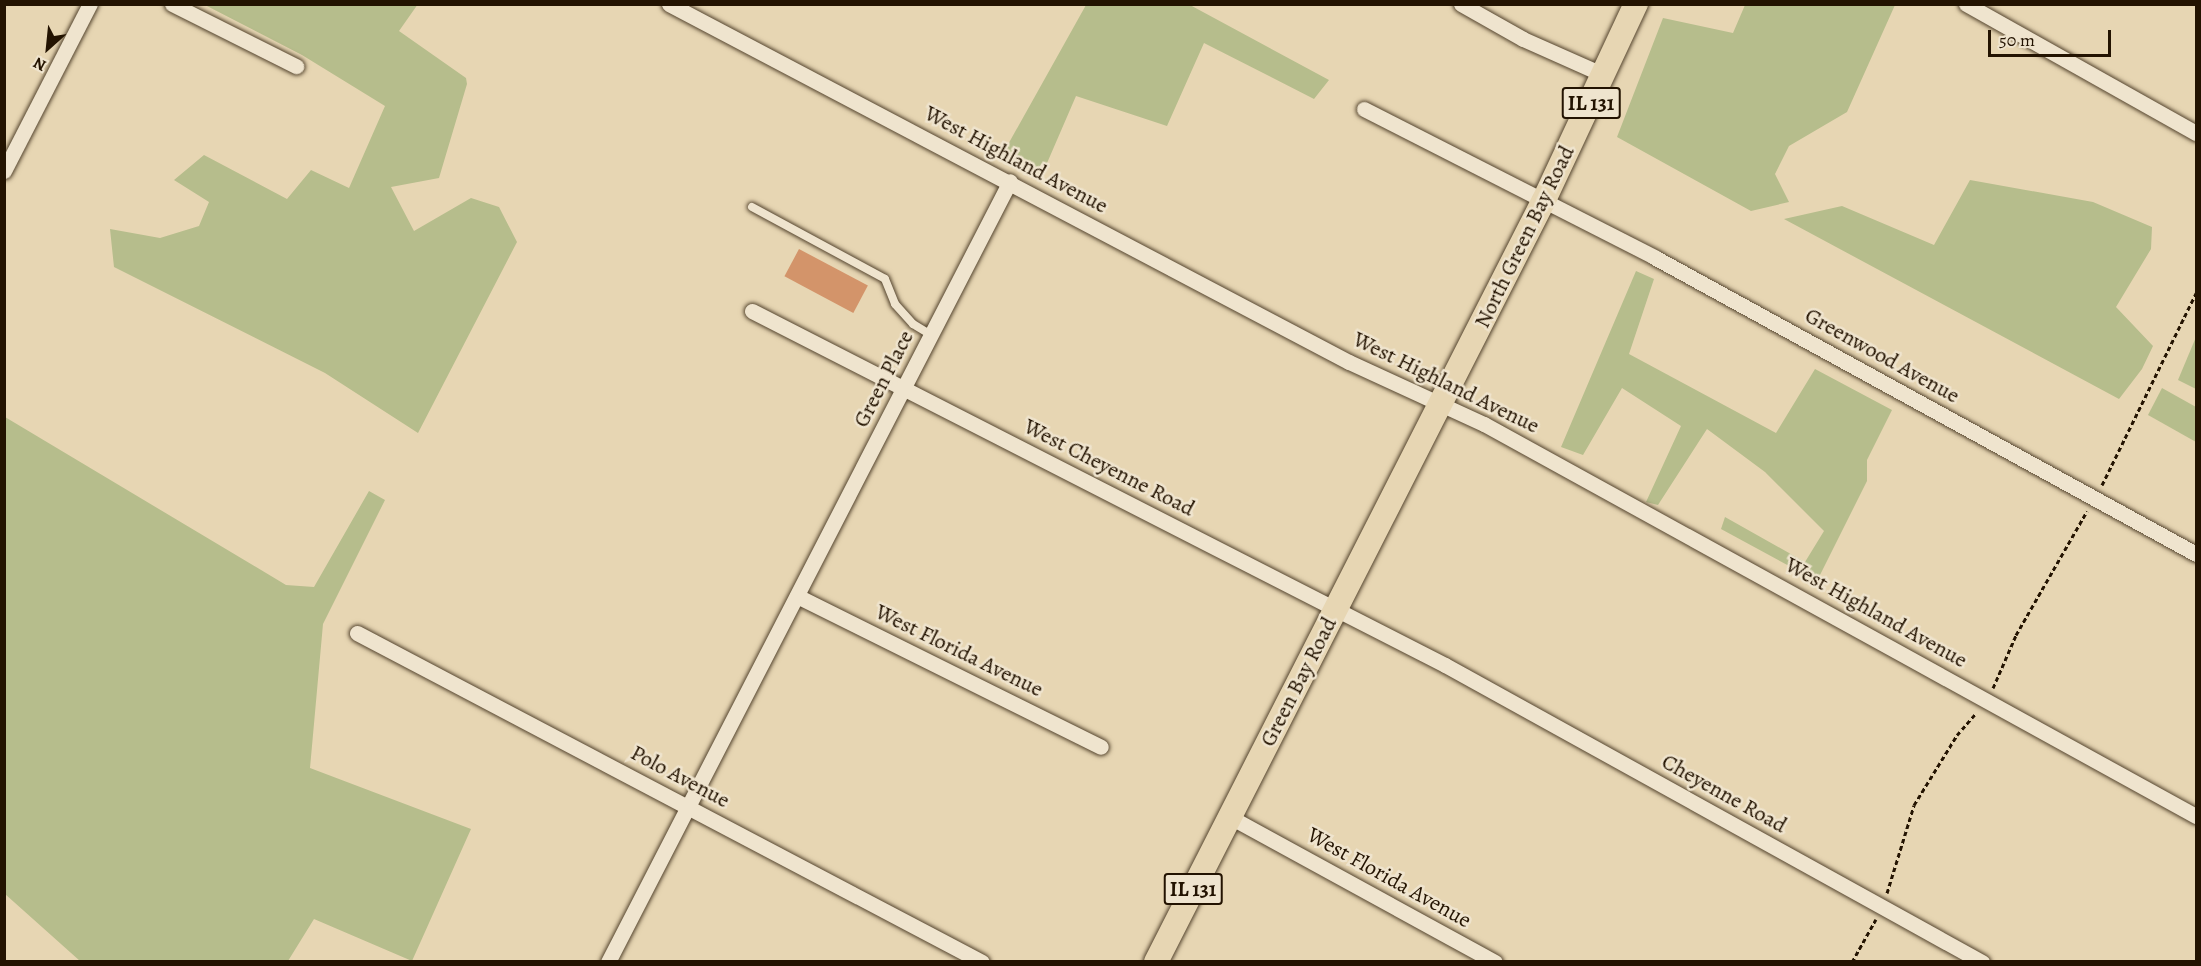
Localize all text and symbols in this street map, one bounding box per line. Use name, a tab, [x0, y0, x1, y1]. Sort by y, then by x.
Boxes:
north arrow	[18, 18, 78, 78]
scale bar	[1991, 18, 2114, 56]
text: 50 m	[1999, 28, 2035, 52]
text: N	[30, 52, 50, 76]
road number: IL 131	[1561, 85, 1621, 121]
street label: West Highland Avenue	[920, 100, 1112, 220]
street label: North Green Bay Road	[1469, 142, 1581, 332]
street label: Greenwood Avenue	[1800, 303, 1964, 409]
street label: Green Place	[848, 326, 920, 432]
street label: West Highland Avenue	[1349, 326, 1543, 440]
street label: West Cheyenne Road	[1019, 414, 1199, 522]
street label: West Highland Avenue	[1780, 552, 1972, 674]
street label: West Florida Avenue	[871, 599, 1047, 703]
street label: Green Bay Road	[1255, 613, 1343, 751]
street label: Polo Avenue	[626, 740, 734, 814]
street label: Cheyenne Road	[1657, 749, 1791, 839]
street label: West Florida Avenue	[1302, 822, 1476, 934]
road number: IL 131	[1163, 871, 1223, 907]

